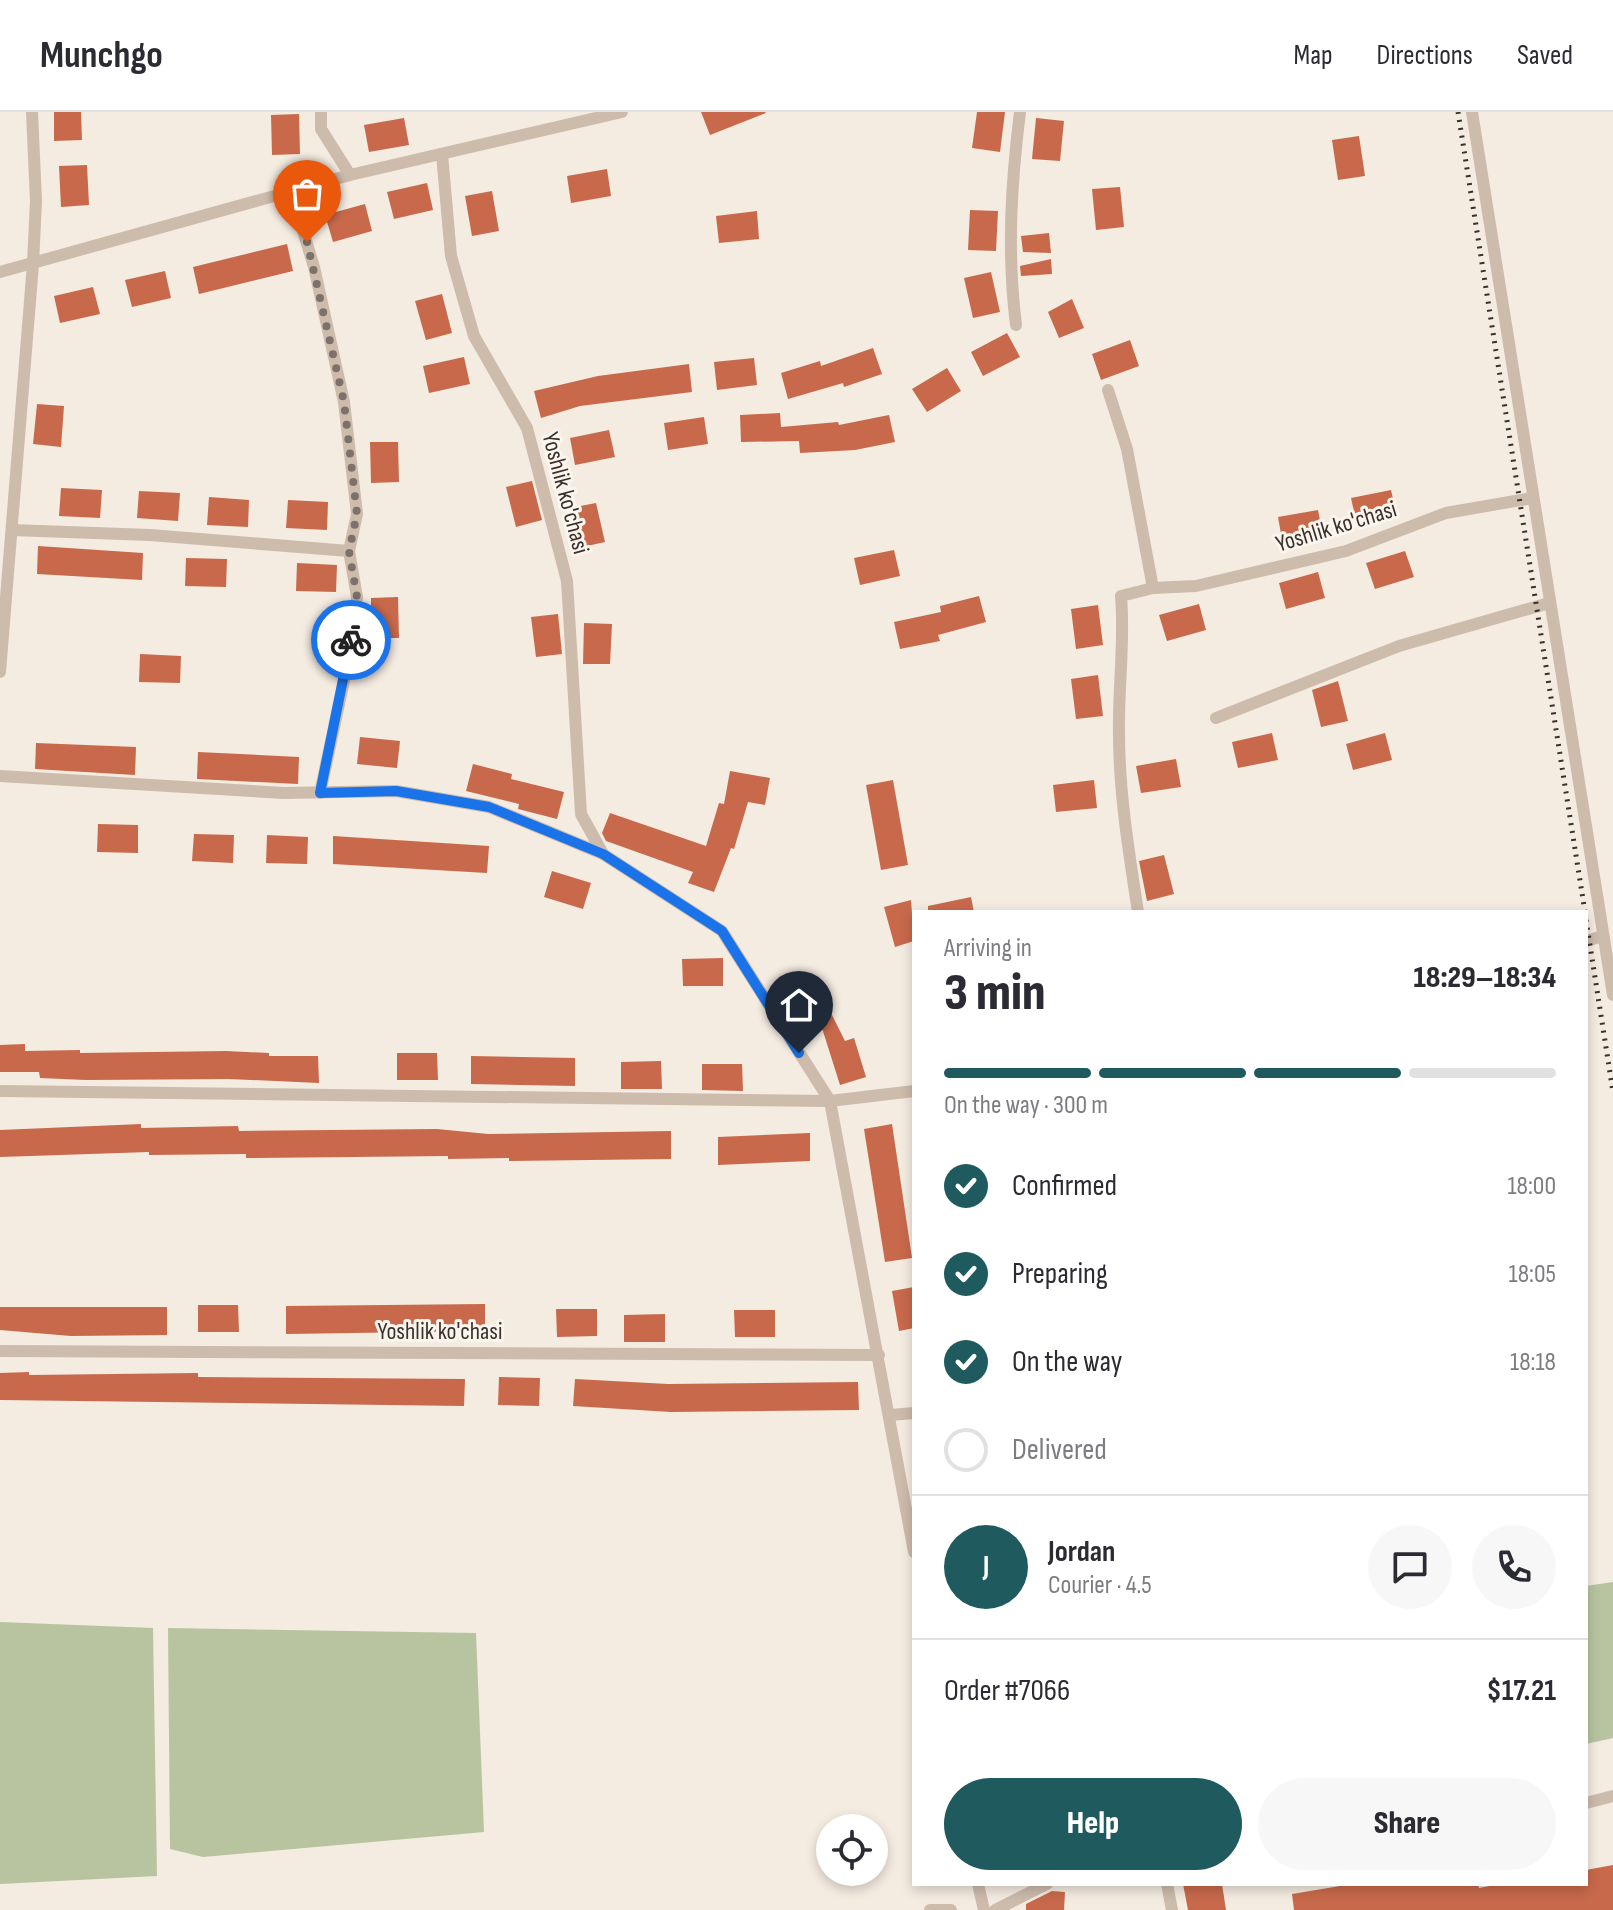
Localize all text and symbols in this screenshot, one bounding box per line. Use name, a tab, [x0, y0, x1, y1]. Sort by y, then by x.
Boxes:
text: Munchgo	[40, 33, 163, 78]
text: Map	[1294, 39, 1333, 72]
text: Directions	[1377, 39, 1473, 72]
text: Saved	[1517, 39, 1573, 72]
pin	[273, 160, 341, 242]
icon: bag	[285, 172, 329, 216]
street label: Yoshlik ko'chasi	[535, 429, 596, 557]
street label: Yoshlik ko'chasi	[1272, 494, 1400, 559]
courier	[311, 600, 391, 680]
icon: bike	[329, 618, 373, 662]
text: Arriving in	[944, 933, 1032, 964]
text: 18:29–18:34	[1413, 960, 1556, 996]
text: 3 min	[944, 962, 1046, 1025]
pin	[765, 971, 833, 1053]
icon: home	[777, 983, 821, 1027]
text: On the way · 300 m	[944, 1090, 1108, 1121]
icon: check	[944, 1164, 988, 1208]
text: Confirmed	[1012, 1168, 1117, 1204]
text: 18:00	[1507, 1171, 1556, 1202]
icon: check	[944, 1252, 988, 1296]
text: Preparing	[1012, 1256, 1108, 1292]
text: 18:05	[1509, 1259, 1556, 1290]
street label: Yoshlik ko'chasi	[378, 1317, 502, 1346]
icon: check	[944, 1340, 988, 1384]
text: On the way	[1012, 1344, 1122, 1380]
text: 18:18	[1510, 1347, 1556, 1378]
text: Delivered	[1012, 1432, 1107, 1468]
button: chat	[1368, 1525, 1452, 1609]
button: phone	[1472, 1525, 1556, 1609]
text: Jordan	[1048, 1534, 1115, 1570]
text: J	[983, 1549, 989, 1585]
text: Courier · 4.5	[1048, 1570, 1152, 1601]
text: Order #7066	[944, 1673, 1070, 1709]
text: $17.21	[1486, 1673, 1556, 1709]
button: Help	[944, 1778, 1242, 1870]
button: Share	[1258, 1778, 1556, 1870]
map controls	[816, 1814, 888, 1886]
button: locate	[816, 1814, 888, 1886]

